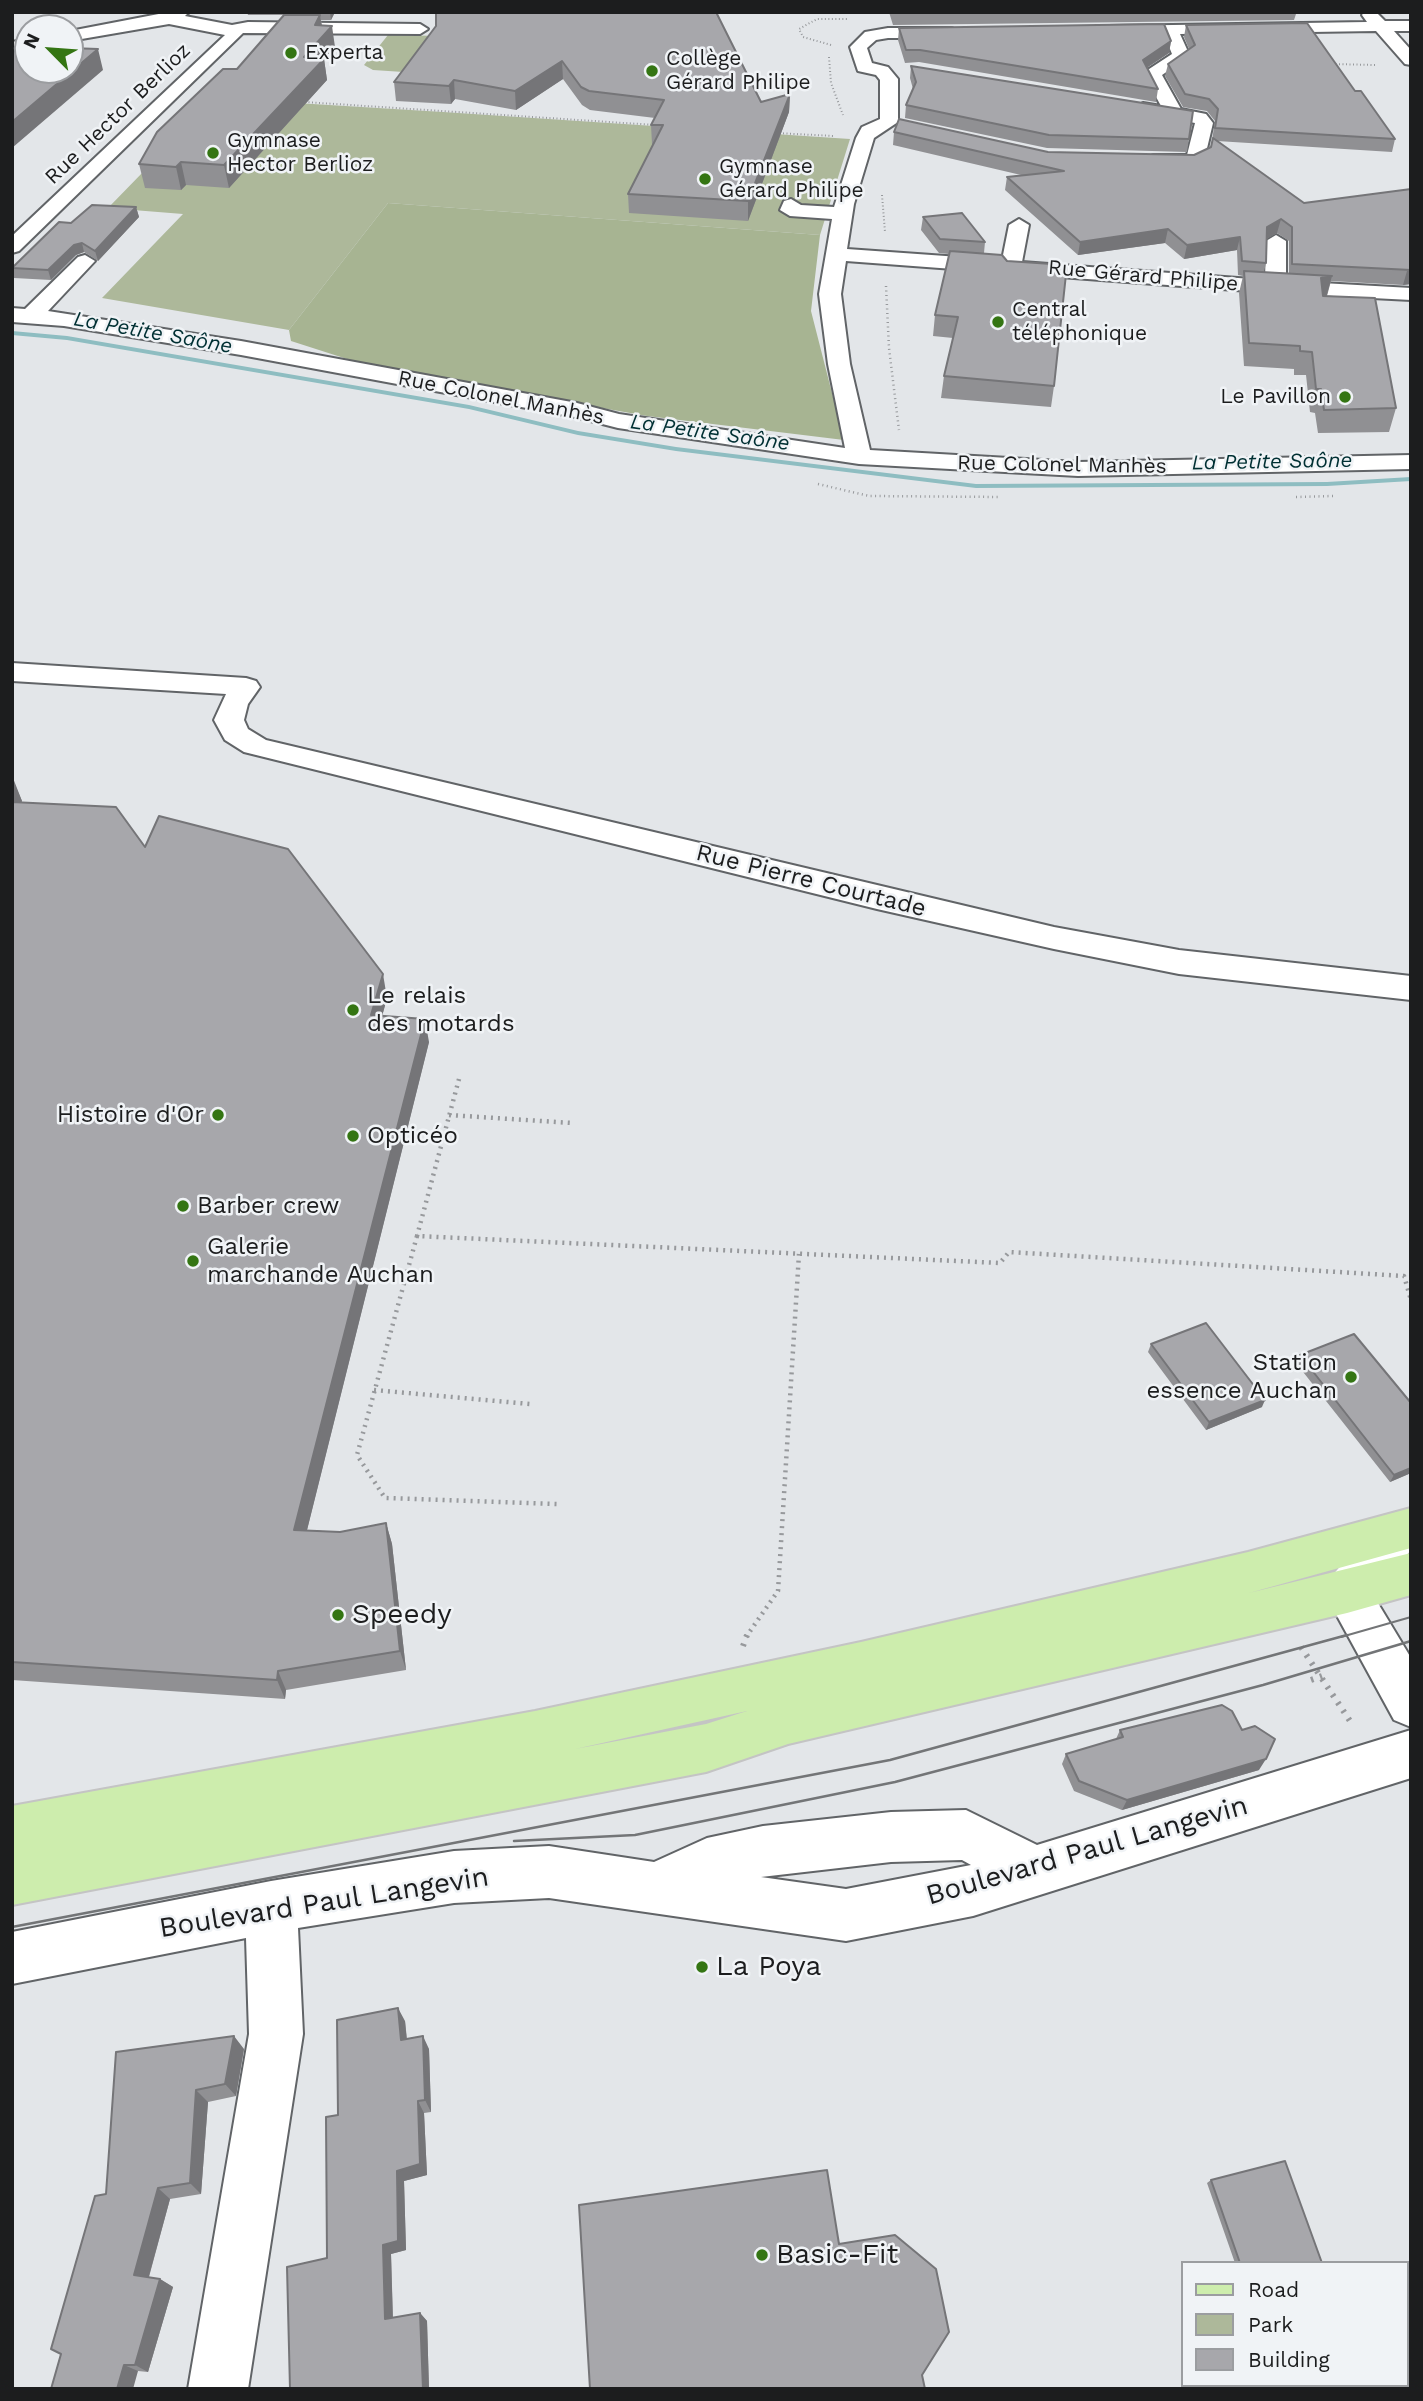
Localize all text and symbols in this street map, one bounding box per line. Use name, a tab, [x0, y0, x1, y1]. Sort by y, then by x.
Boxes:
north arrow	[14, 14, 84, 84]
text: N	[18, 30, 45, 52]
street label: Rue Hector Berlioz	[40, 38, 196, 190]
place label: Experta	[305, 40, 383, 66]
marker: Experta	[283, 45, 299, 61]
place label: Collège Gérard Philipe	[666, 46, 811, 96]
marker: Collège Gérard Philipe	[644, 63, 660, 79]
place label: Gymnase Hector Berlioz	[227, 128, 373, 178]
marker: Gymnase Hector Berlioz	[205, 145, 221, 161]
place label: Gymnase Gérard Philipe	[719, 154, 864, 204]
marker: Gymnase Gérard Philipe	[697, 171, 713, 187]
street label: Rue Gérard Philipe	[1047, 255, 1239, 297]
place label: Central téléphonique	[1012, 297, 1147, 347]
water label: La Petite Saône	[72, 307, 234, 359]
marker: Central téléphonique	[990, 314, 1006, 330]
street label: Rue Colonel Manhès	[396, 366, 606, 430]
place label: Le Pavillon	[1220, 384, 1331, 410]
marker: Le Pavillon	[1337, 389, 1353, 405]
water label: La Petite Saône	[629, 409, 791, 457]
water label: La Petite Saône	[1191, 448, 1353, 476]
street label: Rue Colonel Manhès	[957, 451, 1167, 479]
street label: Rue Pierre Courtade	[693, 838, 929, 924]
place label: Le relais des motards	[367, 982, 515, 1038]
marker: Le relais des motards	[345, 1002, 361, 1018]
place label: Histoire d'Or	[57, 1101, 204, 1129]
marker: Histoire d'Or	[210, 1107, 226, 1123]
place label: Opticéo	[367, 1122, 458, 1150]
marker: Opticéo	[345, 1128, 361, 1144]
place label: Barber crew	[197, 1192, 339, 1220]
marker: Barber crew	[175, 1198, 191, 1214]
place label: Galerie marchande Auchan	[207, 1233, 434, 1289]
marker: Galerie marchande Auchan	[185, 1253, 201, 1269]
place label: Station essence Auchan	[1147, 1349, 1337, 1405]
marker: Station essence Auchan	[1343, 1369, 1359, 1385]
place label: Speedy	[352, 1598, 452, 1632]
marker: Speedy	[330, 1607, 346, 1623]
street label: Boulevard Paul Langevin	[922, 1789, 1252, 1913]
street label: Boulevard Paul Langevin	[157, 1860, 491, 1946]
place label: La Poya	[716, 1950, 821, 1984]
marker: La Poya	[694, 1959, 710, 1975]
place label: Basic-Fit	[776, 2238, 898, 2272]
marker: Basic-Fit	[754, 2247, 770, 2263]
legend	[1182, 2261, 1409, 2387]
text: Road	[1248, 2277, 1299, 2302]
text: Park	[1248, 2312, 1293, 2337]
text: Building	[1248, 2347, 1330, 2372]

